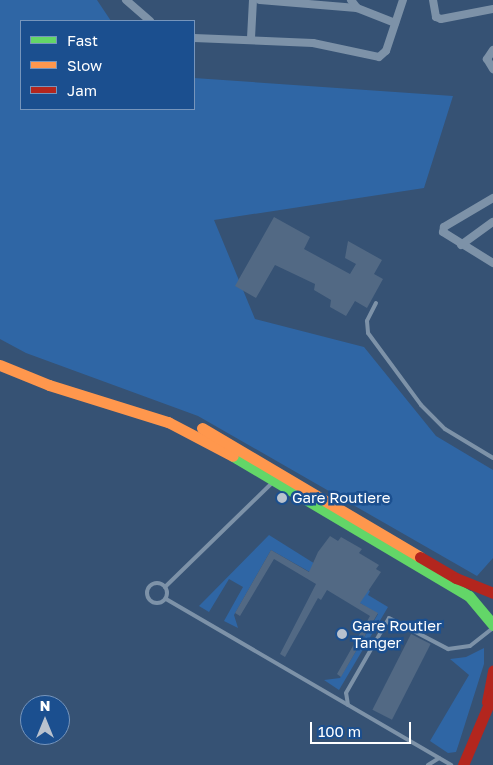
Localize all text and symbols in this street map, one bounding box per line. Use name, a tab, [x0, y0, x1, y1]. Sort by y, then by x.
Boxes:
legend	[20, 20, 195, 110]
text: Fast	[67, 31, 98, 49]
text: Slow	[67, 56, 102, 74]
text: Jam	[67, 81, 97, 99]
place label: Gare Routiere	[292, 489, 390, 507]
marker: Gare Routiere	[276, 492, 288, 504]
place label: Gare Routier Tanger	[352, 616, 442, 651]
marker: Gare Routier Tanger	[336, 628, 348, 640]
north arrow	[20, 695, 70, 745]
text: N	[40, 697, 50, 714]
scale bar	[313, 712, 414, 744]
text: 100 m	[318, 722, 361, 740]

